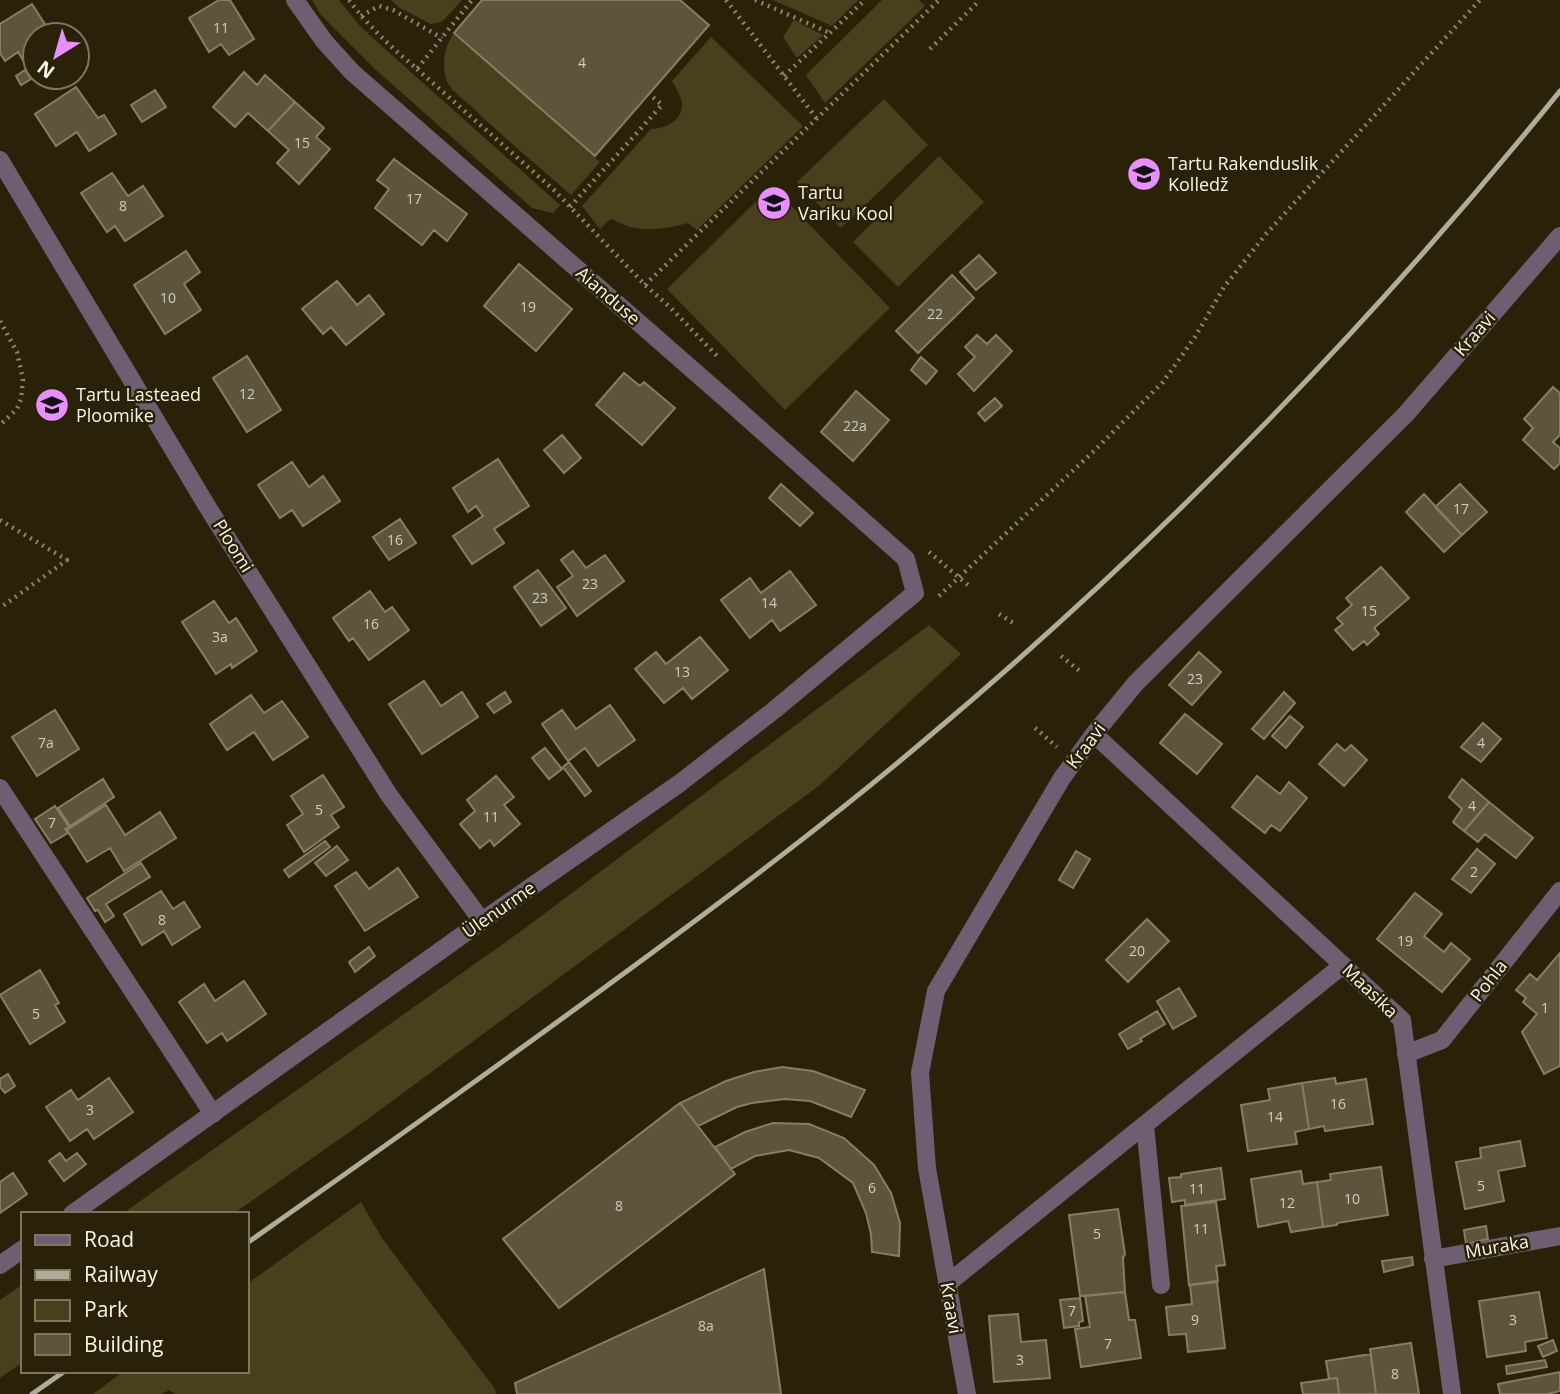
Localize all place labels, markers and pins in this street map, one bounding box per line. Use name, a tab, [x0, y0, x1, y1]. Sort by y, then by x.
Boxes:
place label: Tartu Rakenduslik Kolledž	[1168, 151, 1319, 196]
school or university icon: Tartu Rakenduslik Kolledž	[1125, 155, 1163, 193]
place label: Tartu Variku Kool	[798, 180, 893, 225]
school or university icon: Tartu Variku Kool	[755, 184, 793, 222]
place label: Tartu Lasteaed Ploomike	[76, 382, 201, 427]
school or university icon: Tartu Lasteaed Ploomike	[33, 386, 71, 424]

